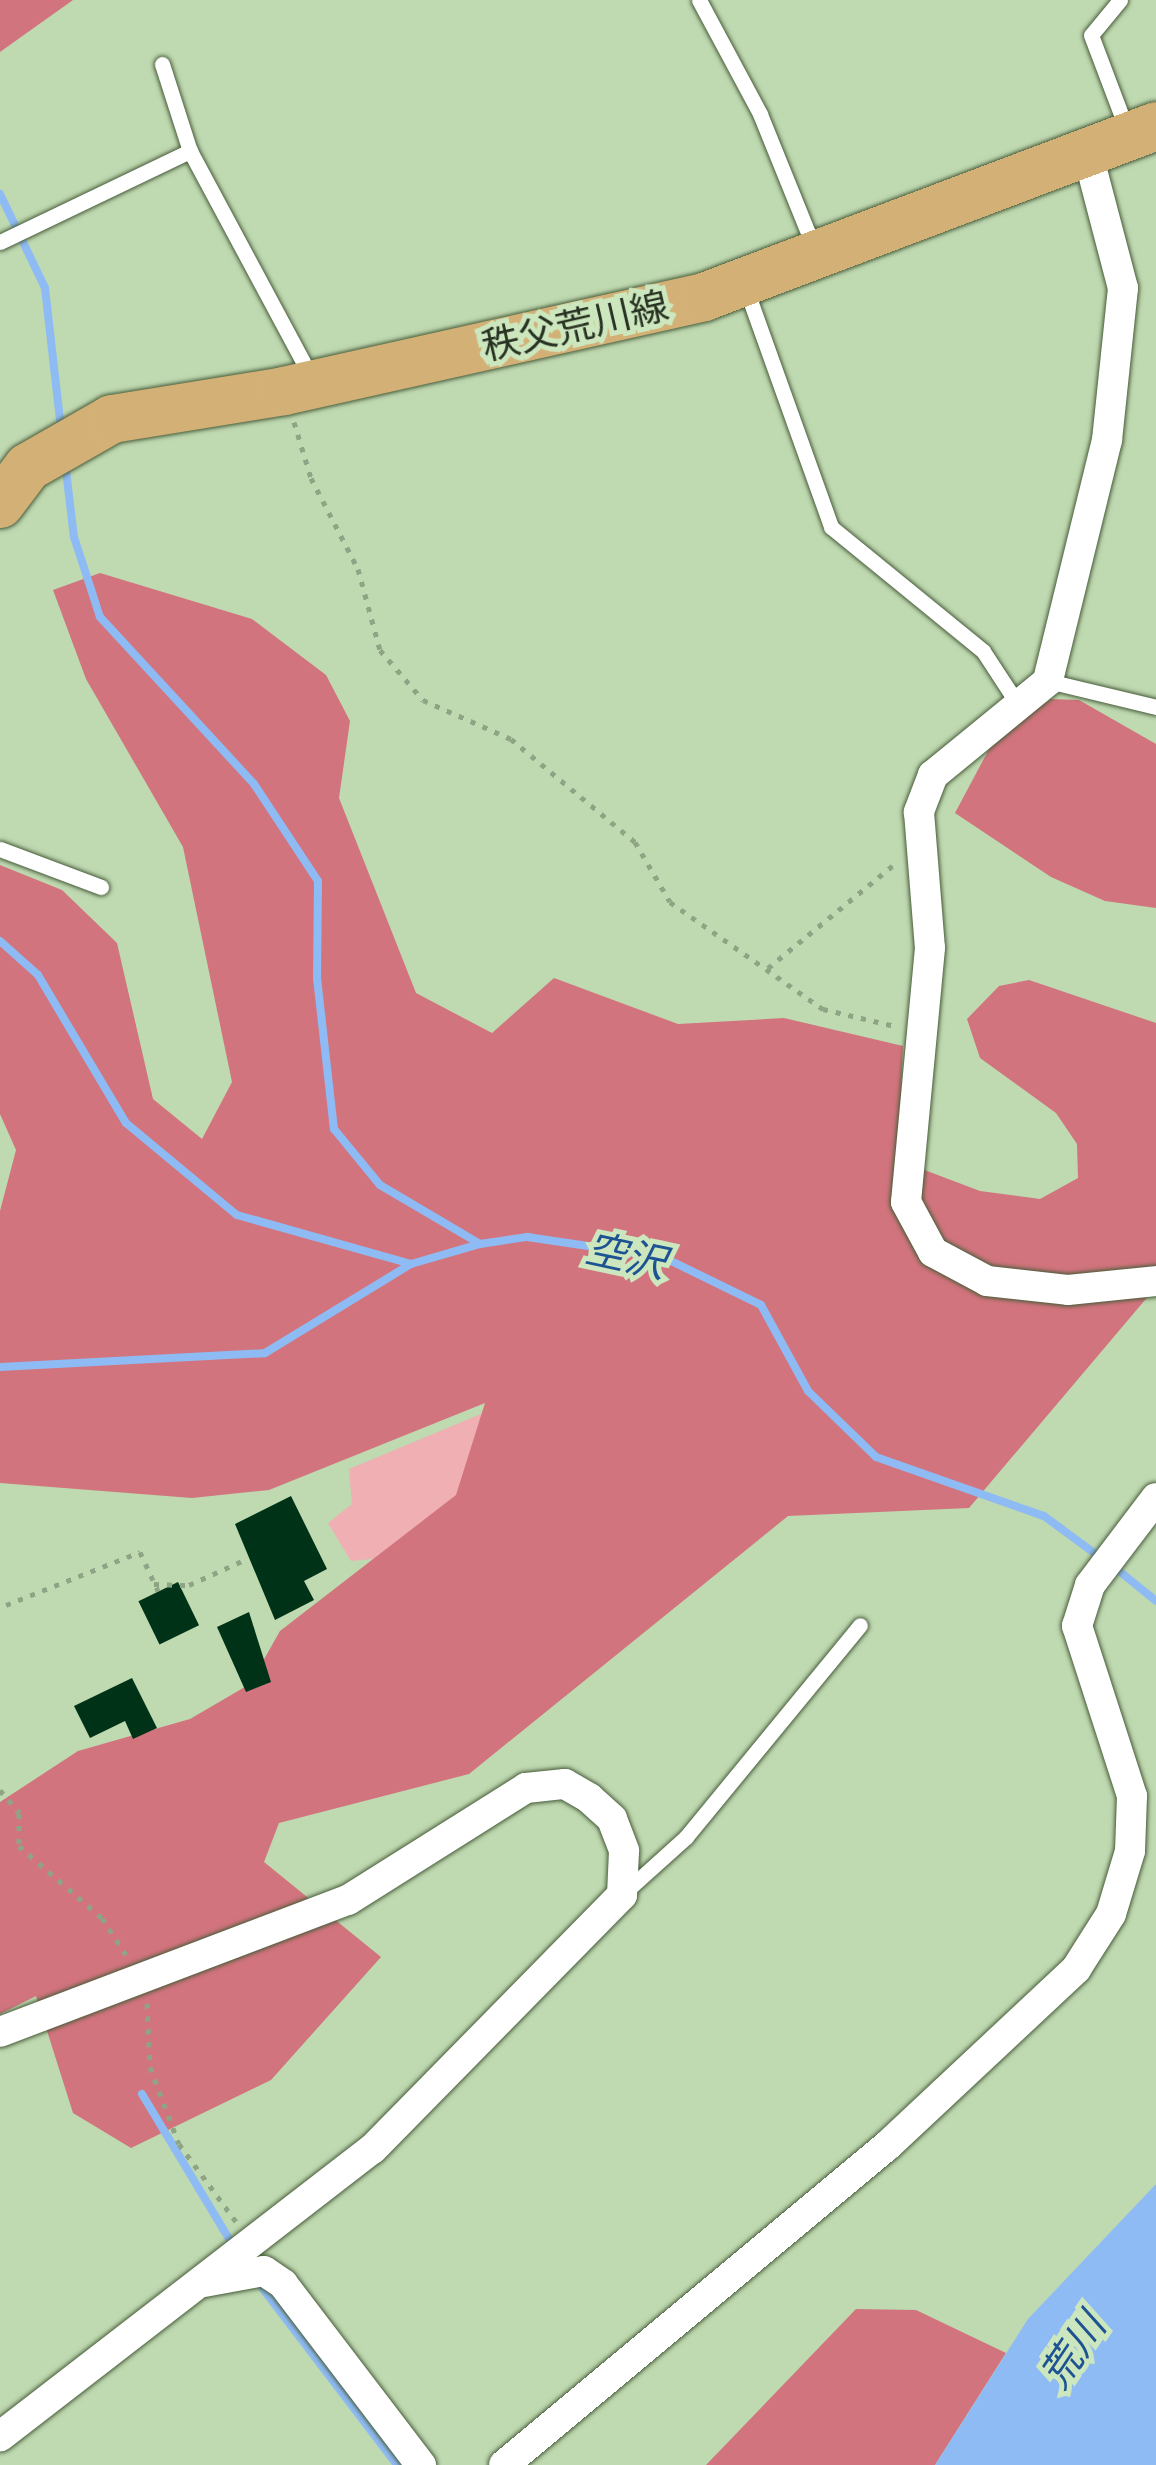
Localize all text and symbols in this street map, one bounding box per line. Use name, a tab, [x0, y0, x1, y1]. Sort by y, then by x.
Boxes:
street label: 秩父荒川線	[477, 282, 673, 370]
water label: 空沢	[582, 1223, 670, 1287]
water label: 荒川	[1030, 2303, 1114, 2397]

